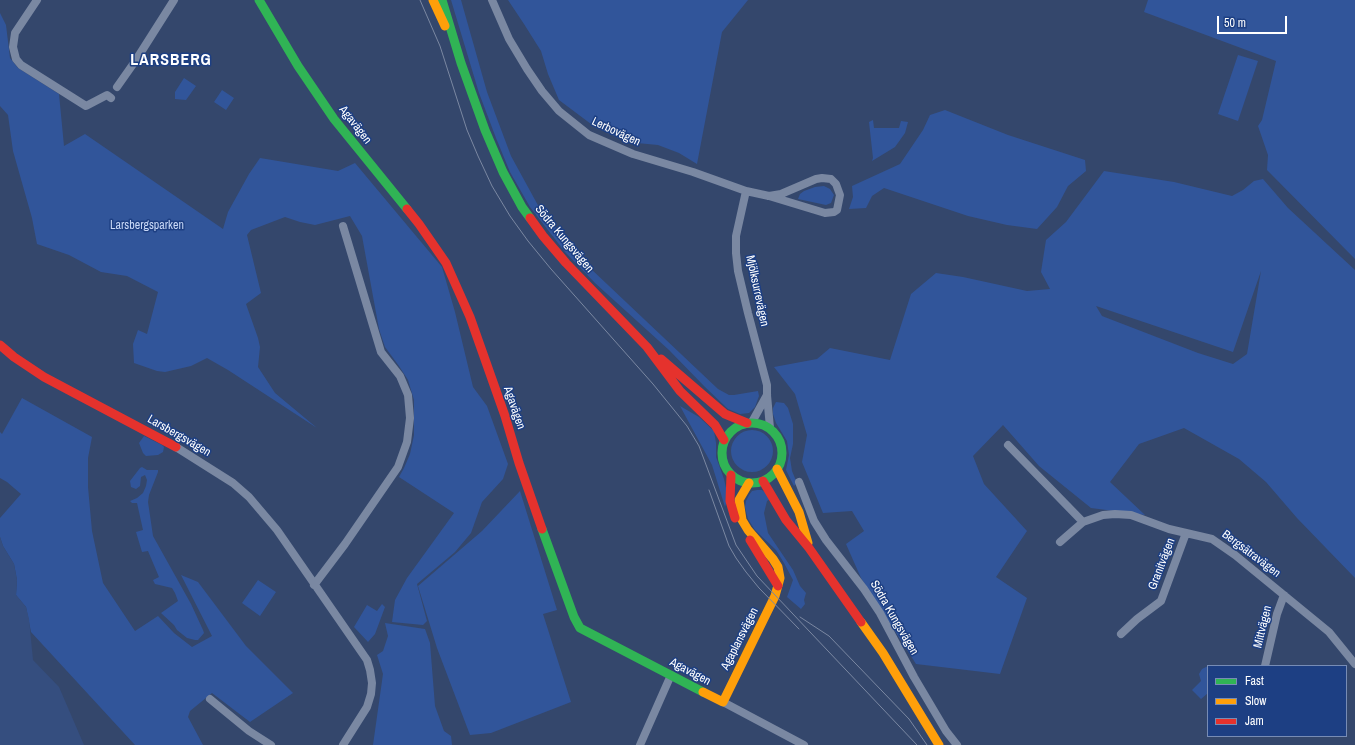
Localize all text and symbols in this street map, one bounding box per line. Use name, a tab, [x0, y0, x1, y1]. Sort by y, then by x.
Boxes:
scale bar	[1219, 8, 1289, 34]
text: 50 m	[1224, 15, 1246, 31]
district label: LARSBERG	[130, 51, 212, 71]
street label: Agavägen	[336, 103, 374, 147]
street label: Lerbovägen	[589, 114, 643, 150]
street label: Södra Kungsvägen	[532, 202, 596, 276]
park label: Larsbergsparken	[110, 219, 184, 233]
street label: Mjölksurrevägen	[742, 254, 772, 328]
street label: Agavägen	[500, 385, 528, 431]
street label: Larsbergsvägen	[145, 412, 213, 460]
street label: Bergsätravägen	[1219, 527, 1283, 581]
street label: Granitvägen	[1146, 536, 1178, 592]
street label: Södra Kungsvägen	[867, 578, 921, 658]
street label: Mittvägen	[1251, 604, 1275, 650]
street label: Agaplansvägen	[718, 606, 762, 672]
street label: Agavägen	[667, 655, 713, 689]
legend	[1207, 665, 1347, 737]
text: Fast	[1245, 673, 1264, 689]
text: Slow	[1245, 693, 1266, 709]
text: Jam	[1245, 713, 1264, 729]

